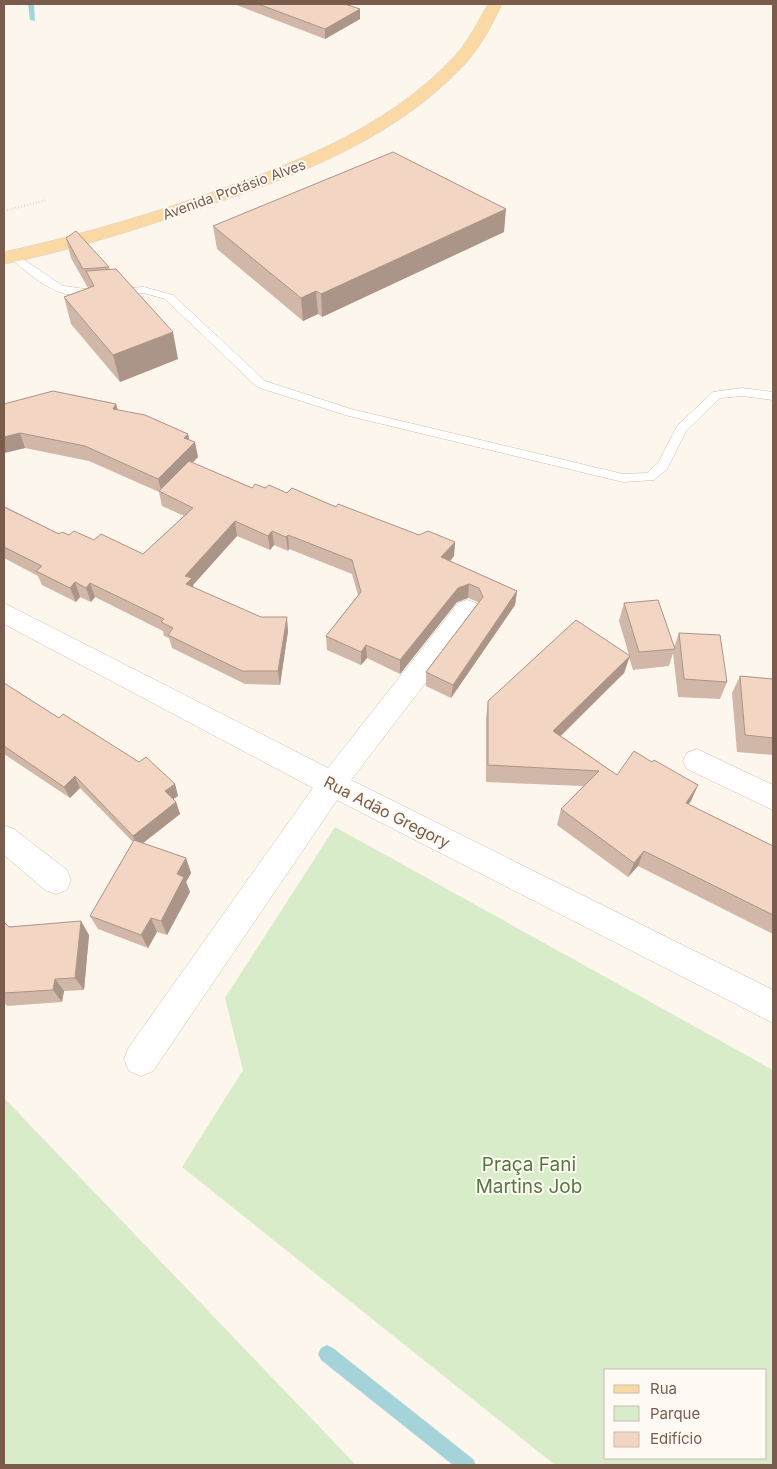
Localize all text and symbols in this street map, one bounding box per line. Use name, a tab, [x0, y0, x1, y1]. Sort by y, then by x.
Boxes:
street label: Avenida Protásio Alves	[160, 155, 308, 223]
street label: Rua Adão Gregory	[321, 772, 453, 852]
park label: Praça Fani Martins Job	[476, 1153, 582, 1198]
legend	[604, 1369, 767, 1459]
text: Rua	[650, 1379, 677, 1398]
text: Parque	[650, 1404, 700, 1423]
text: Edifício	[650, 1429, 702, 1448]

